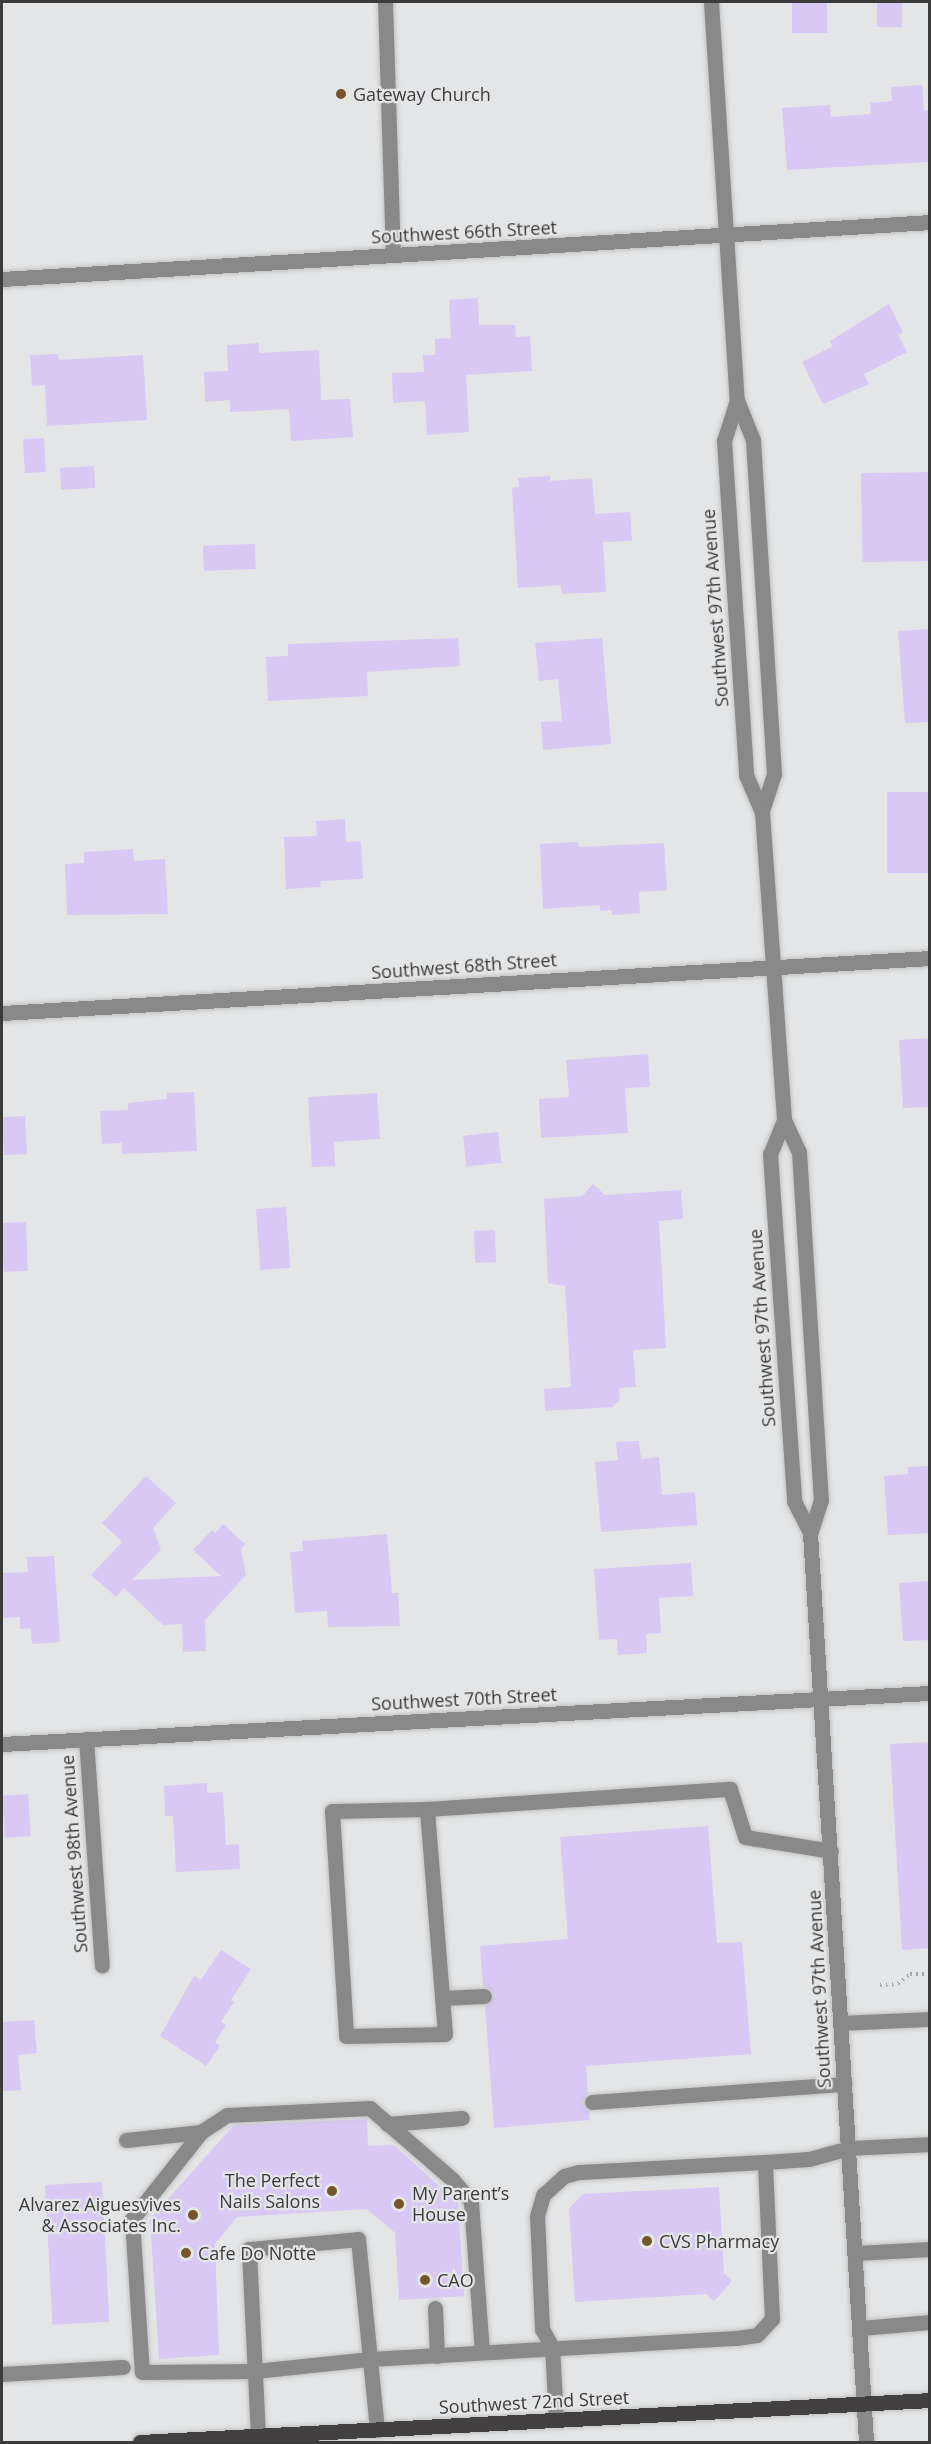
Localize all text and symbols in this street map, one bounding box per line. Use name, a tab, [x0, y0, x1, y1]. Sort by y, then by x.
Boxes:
place label: Gateway Church	[353, 83, 491, 105]
marker: Gateway Church	[334, 87, 348, 101]
street label: Southwest 66th Street	[371, 216, 557, 248]
street label: Southwest 97th Avenue	[697, 508, 733, 708]
street label: Southwest 68th Street	[371, 949, 557, 983]
street label: Southwest 97th Avenue	[744, 1228, 780, 1428]
street label: Southwest 70th Street	[371, 1683, 557, 1715]
street label: Southwest 98th Avenue	[56, 1754, 92, 1954]
street label: Southwest 97th Avenue	[803, 1889, 835, 2089]
place label: The Perfect Nails Salons	[219, 2170, 320, 2212]
place label: My Parent’s House	[412, 2183, 509, 2226]
marker: The Perfect Nails Salons	[325, 2184, 339, 2198]
place label: Alvarez Aiguesvives & Associates Inc.	[19, 2194, 181, 2236]
marker: My Parent’s House	[390, 2195, 408, 2213]
marker: Alvarez Aiguesvives & Associates Inc.	[186, 2208, 200, 2222]
place label: CVS Pharmacy	[659, 2230, 779, 2252]
marker: CVS Pharmacy	[640, 2234, 654, 2248]
place label: Cafe Do Notte	[198, 2242, 316, 2264]
marker: Cafe Do Notte	[179, 2246, 193, 2260]
place label: CAO	[437, 2269, 474, 2291]
marker: CAO	[418, 2273, 432, 2287]
street label: Southwest 72nd Street	[438, 2386, 630, 2418]

